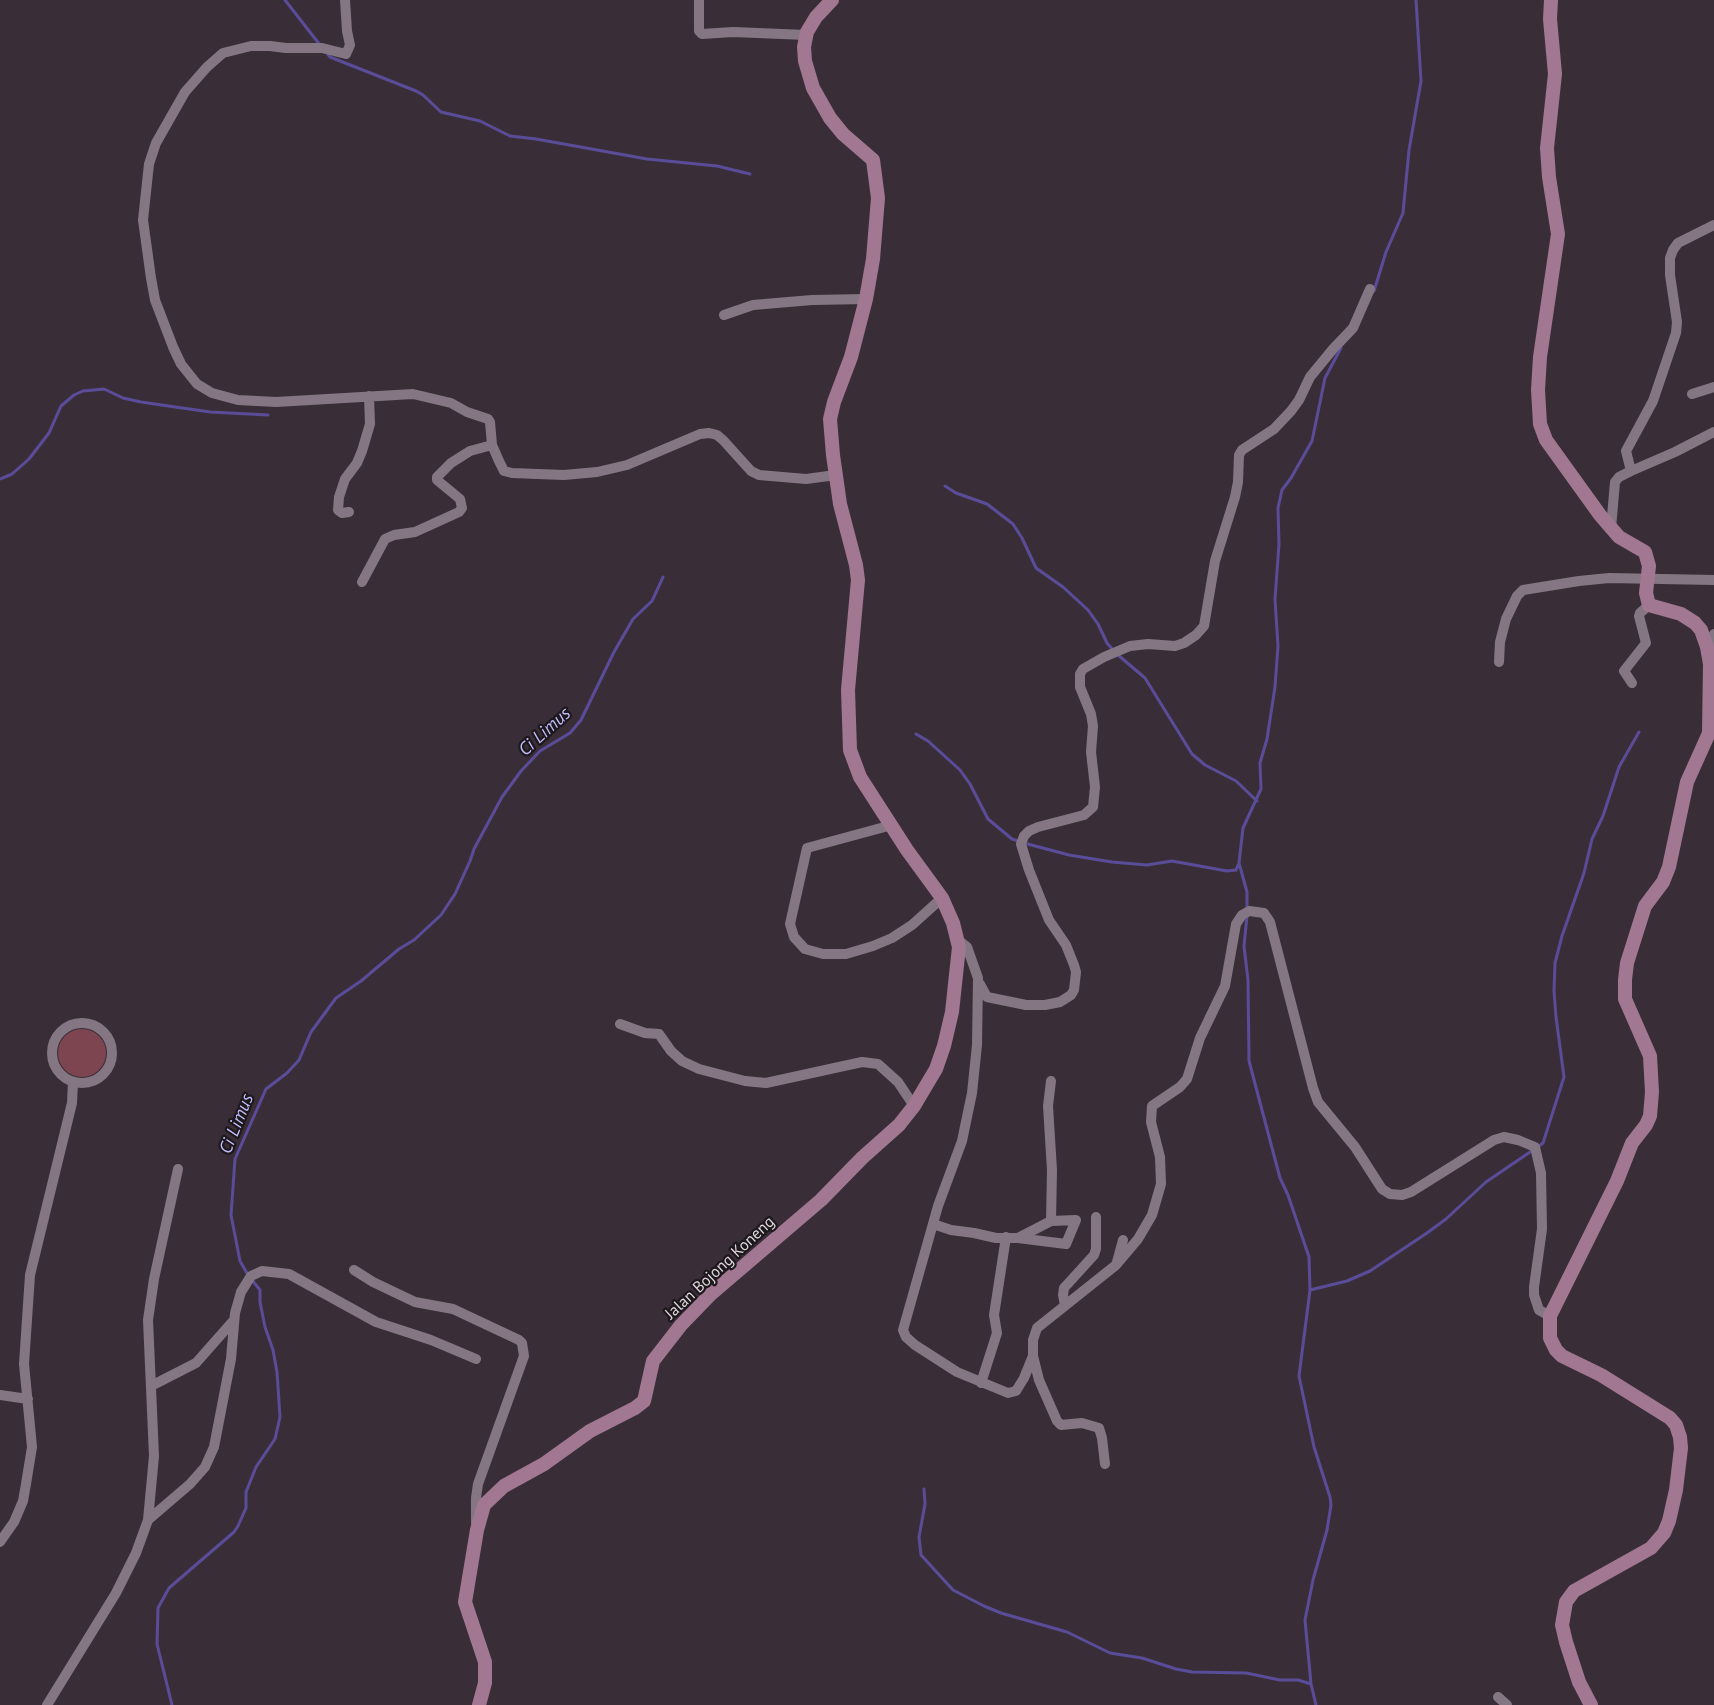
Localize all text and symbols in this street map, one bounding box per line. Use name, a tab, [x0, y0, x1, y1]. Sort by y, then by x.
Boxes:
water label: Ci Limus	[515, 703, 575, 761]
water label: Ci Limus	[215, 1091, 259, 1157]
street label: Jalan Bojong Koneng	[661, 1212, 779, 1324]

